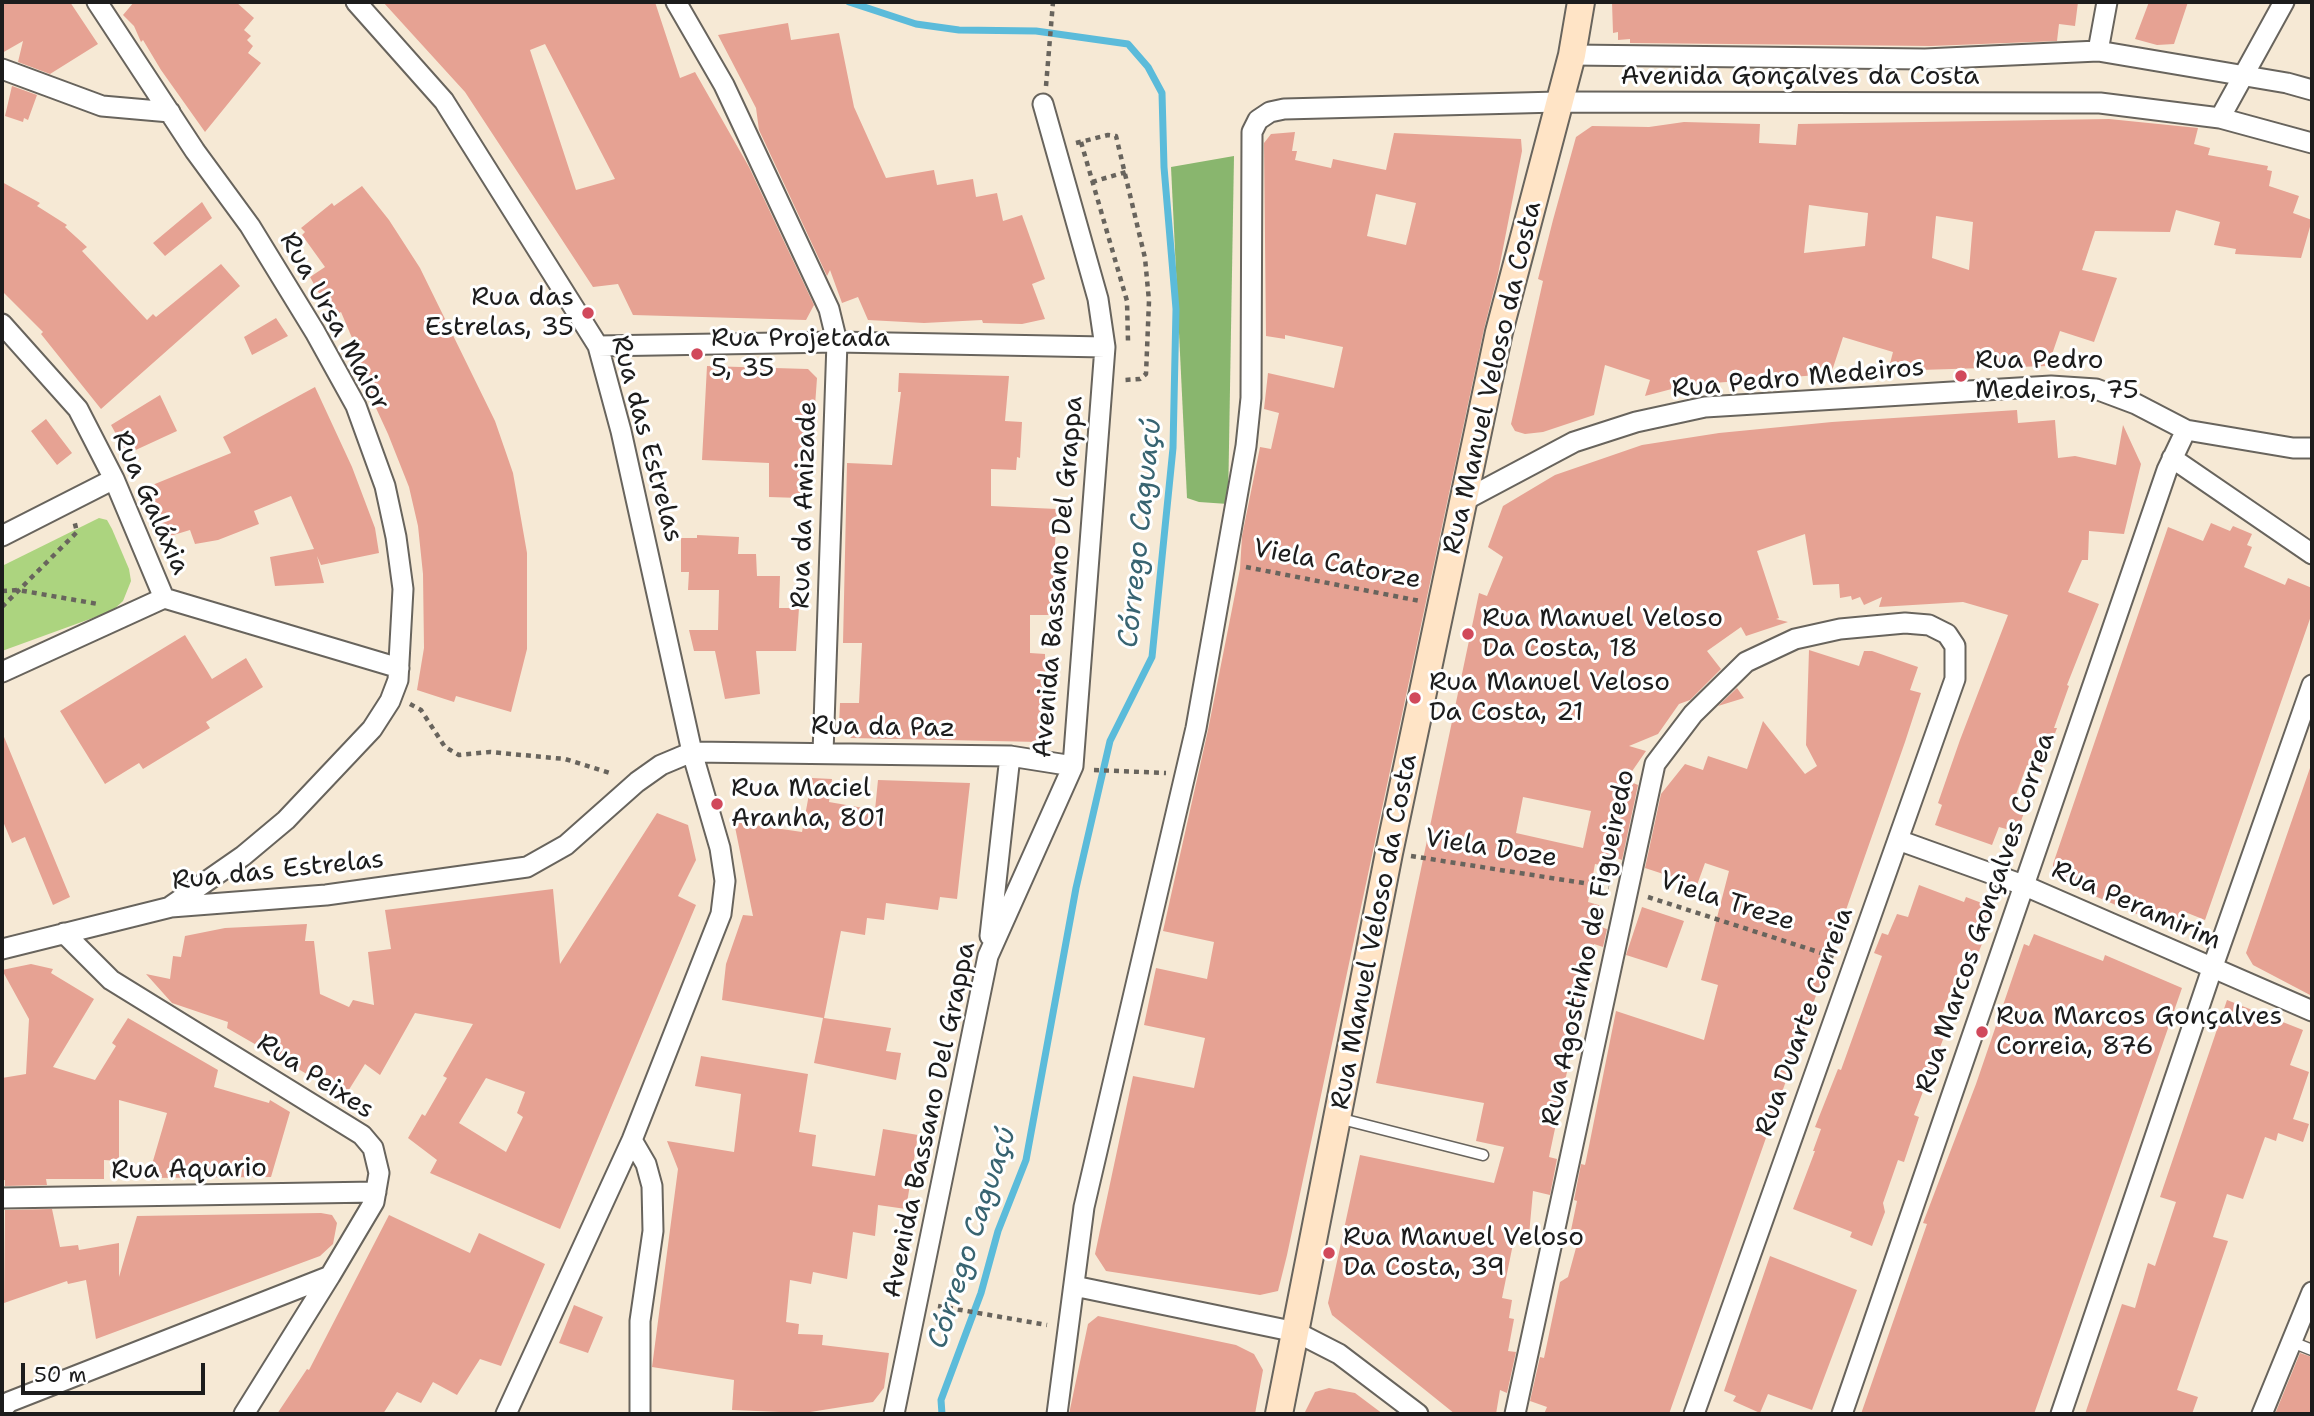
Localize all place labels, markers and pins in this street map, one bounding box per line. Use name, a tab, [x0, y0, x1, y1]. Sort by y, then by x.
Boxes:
place label: Rua das Estrelas, 35	[425, 282, 574, 344]
marker: Rua das Estrelas, 35	[580, 305, 596, 321]
place label: Rua Projetada 5, 35	[711, 323, 890, 384]
place label: Rua Pedro Medeiros, 75	[1975, 345, 2139, 406]
marker: Rua Projetada 5, 35	[689, 346, 705, 362]
marker: Rua Pedro Medeiros, 75	[1953, 368, 1969, 384]
place label: Rua Manuel Veloso Da Costa, 18	[1482, 603, 1723, 664]
marker: Rua Manuel Veloso Da Costa, 18	[1460, 626, 1476, 642]
place label: Rua Manuel Veloso Da Costa, 21	[1429, 667, 1670, 728]
marker: Rua Manuel Veloso Da Costa, 21	[1407, 690, 1423, 706]
place label: Rua Maciel Aranha, 801	[731, 773, 885, 834]
marker: Rua Maciel Aranha, 801	[709, 796, 725, 812]
place label: Rua Marcos Gonçalves Correia, 876	[1996, 1001, 2282, 1062]
marker: Rua Marcos Gonçalves Correia, 876	[1974, 1024, 1990, 1040]
place label: Rua Manuel Veloso Da Costa, 39	[1343, 1222, 1584, 1284]
marker: Rua Manuel Veloso Da Costa, 39	[1321, 1245, 1337, 1261]

